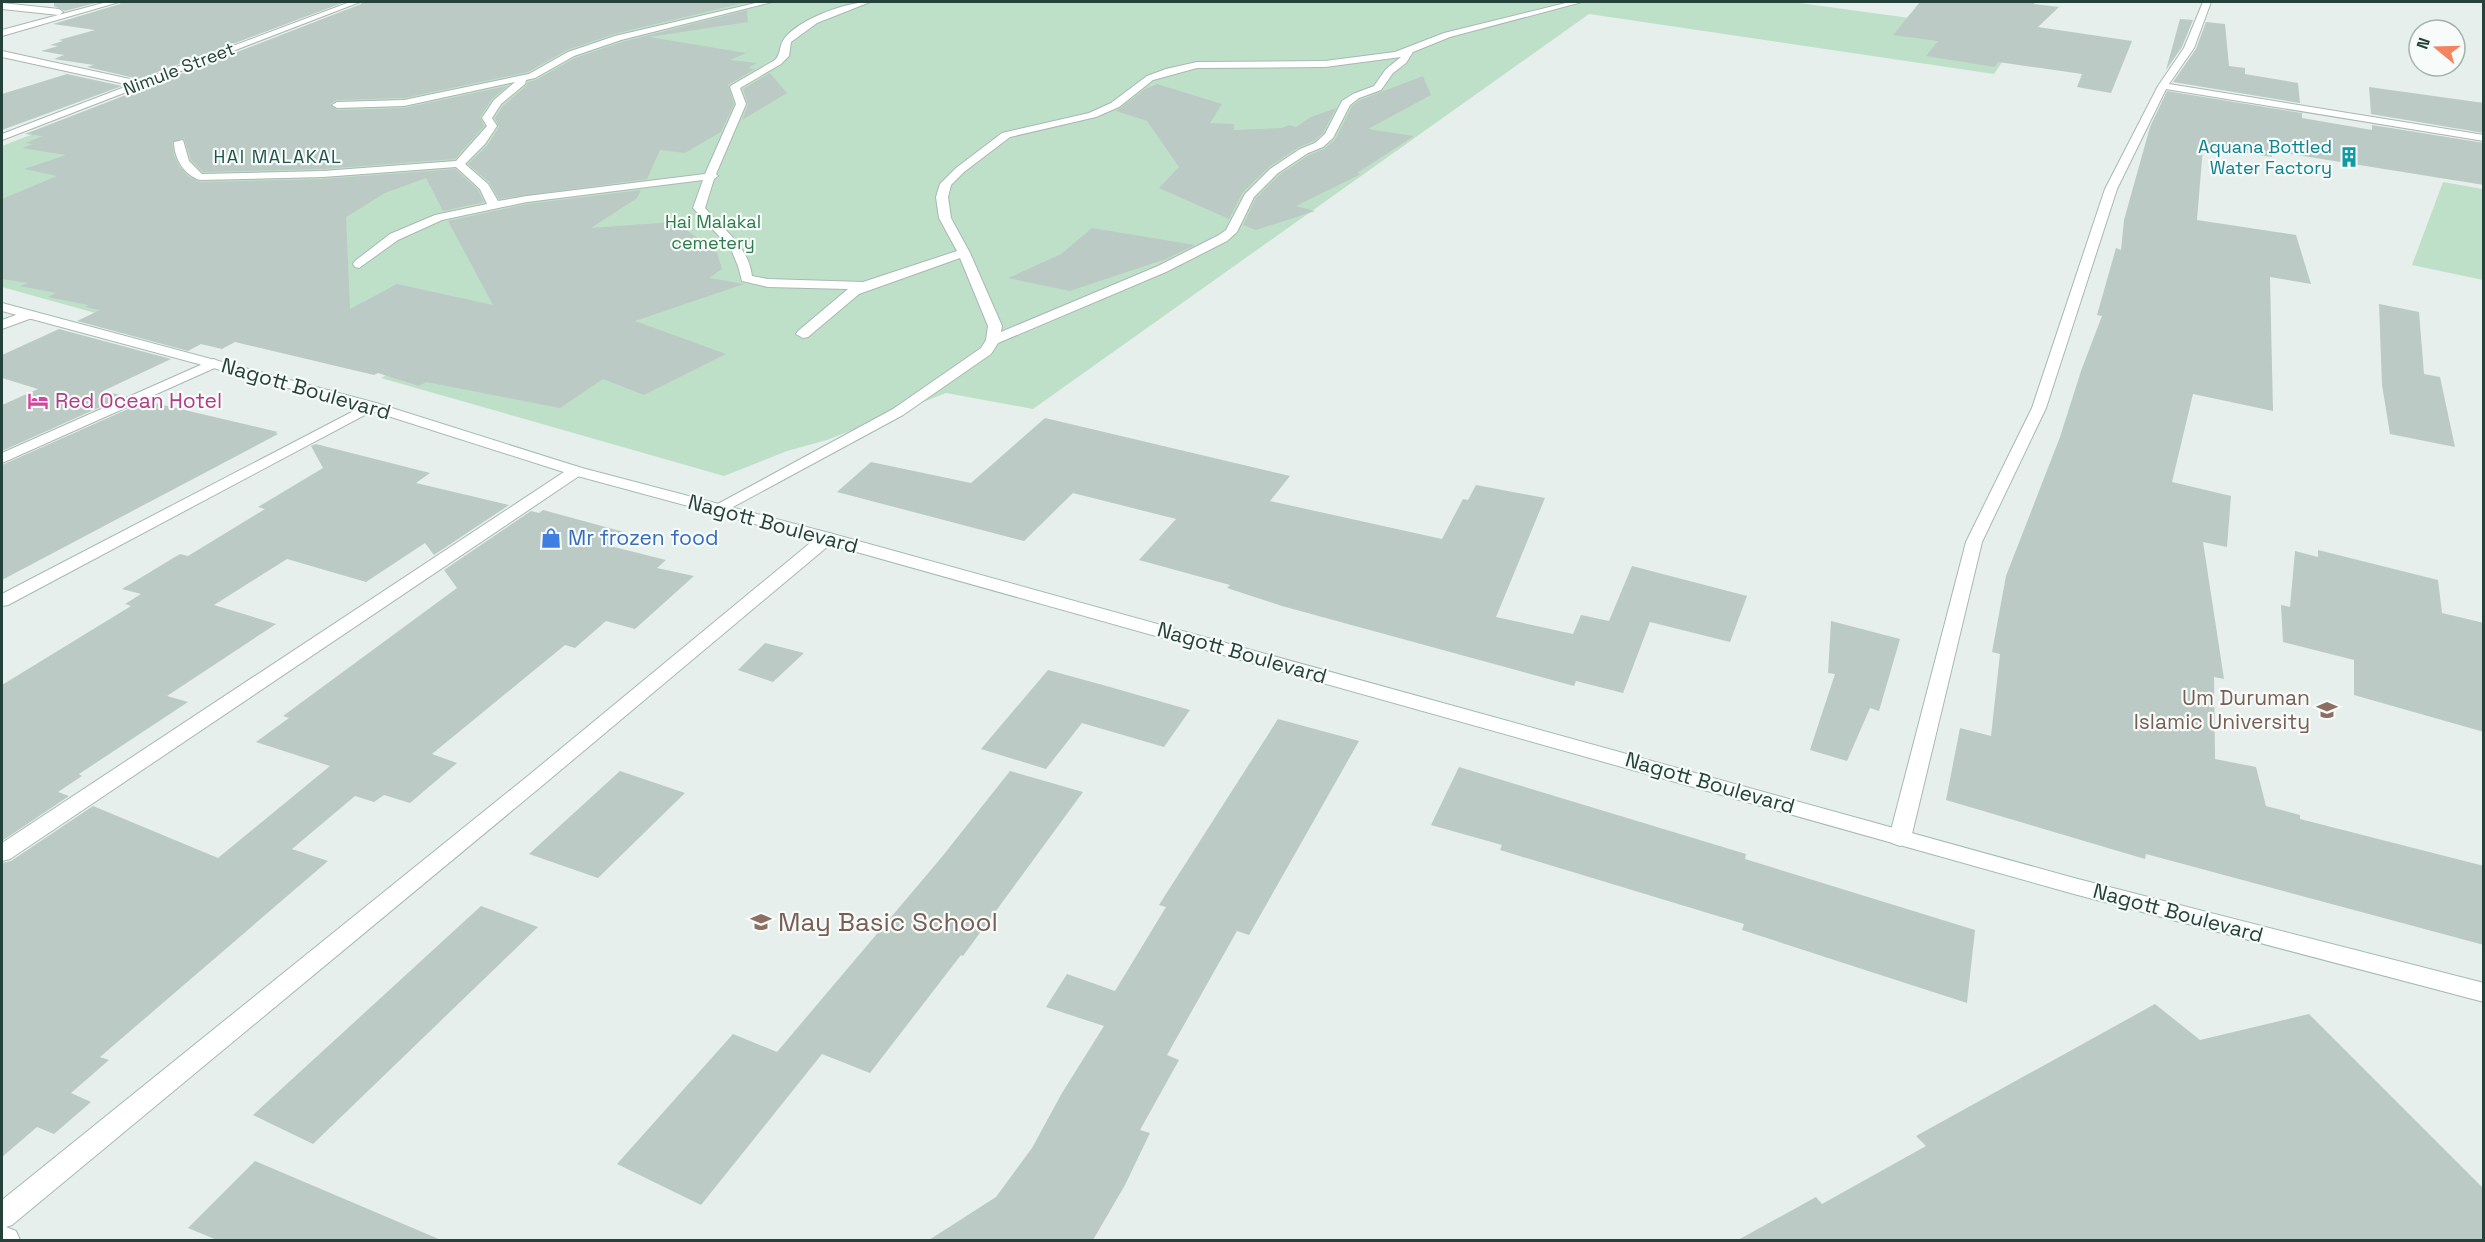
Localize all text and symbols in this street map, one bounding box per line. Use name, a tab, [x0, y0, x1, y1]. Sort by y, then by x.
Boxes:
north arrow	[2407, 18, 2467, 78]
text: N	[2412, 35, 2435, 52]
street label: Nimule Street	[120, 37, 238, 100]
place label: Aquana Bottled Water Factory	[2198, 135, 2332, 179]
district label: HAI MALAKAL	[214, 145, 342, 168]
building icon: Aquana Bottled Water Factory	[2337, 145, 2361, 169]
park label: Hai Malakal cemetery	[665, 210, 761, 254]
street label: Nagott Boulevard	[218, 351, 394, 426]
place label: Red Ocean Hotel	[55, 387, 222, 414]
hotel icon: Red Ocean Hotel	[26, 389, 50, 413]
street label: Nagott Boulevard	[685, 488, 861, 559]
place label: Mr frozen food	[568, 524, 718, 551]
shop icon: Mr frozen food	[539, 526, 563, 550]
street label: Nagott Boulevard	[1154, 615, 1330, 690]
place label: Um Duruman Islamic University	[2134, 684, 2310, 735]
school or university icon: Um Duruman Islamic University	[2315, 698, 2339, 722]
street label: Nagott Boulevard	[1622, 745, 1798, 820]
street label: Nagott Boulevard	[2090, 877, 2266, 948]
place label: May Basic School	[778, 905, 998, 939]
school or university icon: May Basic School	[749, 910, 773, 934]

